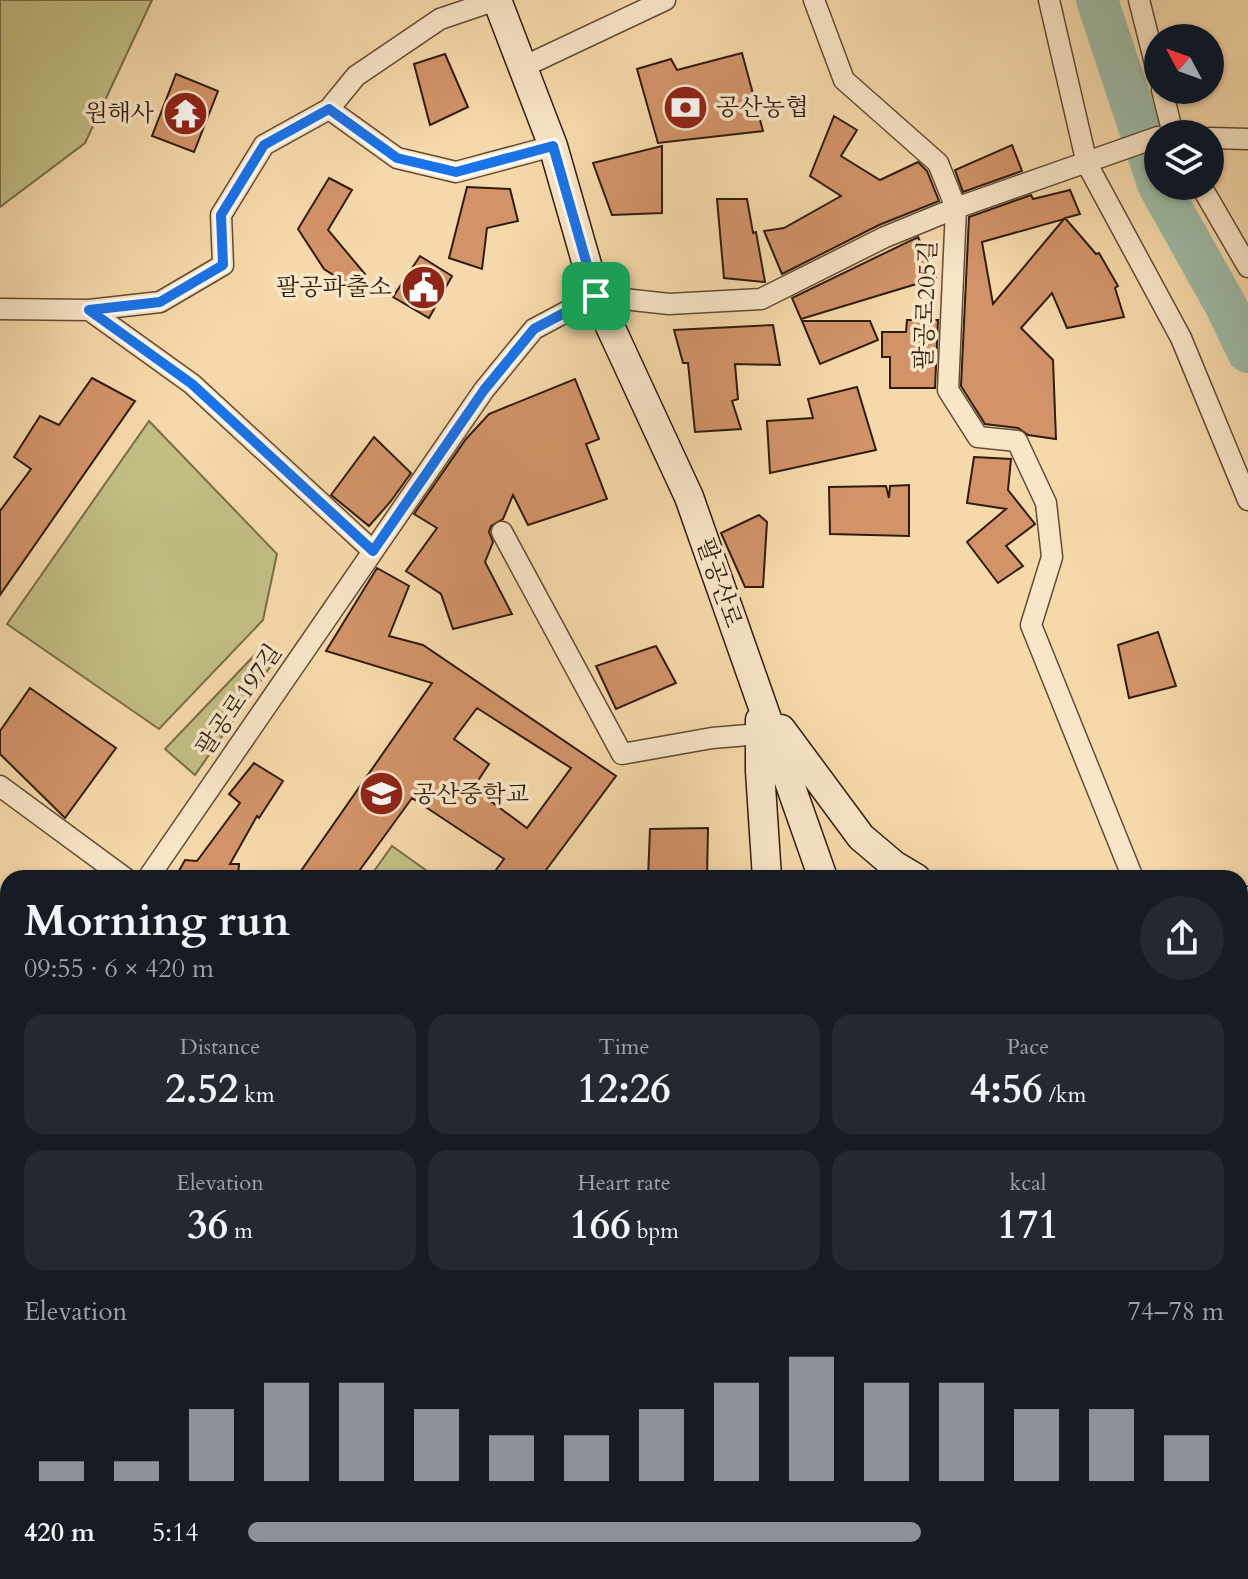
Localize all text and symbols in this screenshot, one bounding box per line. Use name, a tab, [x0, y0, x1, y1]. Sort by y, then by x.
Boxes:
north arrow	[1144, 24, 1224, 104]
map controls	[1144, 24, 1224, 200]
bank icon: 공산농협	[661, 83, 709, 131]
temple icon: 원해사	[161, 89, 209, 137]
place label: 공산농협	[716, 91, 809, 124]
place label: 원해사	[84, 97, 154, 130]
button: layers	[1144, 120, 1224, 200]
street label: 팔공로205길	[907, 240, 945, 370]
pin	[562, 262, 630, 330]
public building icon: 팔공파출소	[399, 263, 447, 311]
place label: 팔공파출소	[276, 271, 392, 304]
icon: arrive	[574, 274, 618, 318]
street label: 팔공산로	[688, 534, 750, 632]
street label: 팔공로197길	[188, 637, 290, 763]
school or university icon: 공산중학교	[358, 770, 406, 818]
place label: 공산중학교	[413, 778, 529, 811]
text: Morning run	[24, 891, 290, 951]
button: share	[1140, 896, 1224, 980]
text: 09:55 · 6 × 420 m	[24, 951, 214, 986]
text: Distance	[180, 1032, 260, 1062]
text: Time	[599, 1032, 649, 1062]
text: Pace	[1007, 1032, 1049, 1062]
text: 2.52	[165, 1062, 238, 1117]
text: 12:26	[577, 1062, 671, 1117]
text: 4:56	[970, 1062, 1043, 1117]
text: km	[238, 1080, 275, 1110]
text: /km	[1043, 1080, 1086, 1110]
text: Elevation	[176, 1168, 264, 1198]
text: Heart rate	[577, 1168, 671, 1198]
text: kcal	[1010, 1168, 1046, 1198]
text: 36	[187, 1198, 228, 1253]
text: 166	[569, 1198, 631, 1253]
text: 171	[997, 1198, 1059, 1253]
text: m	[228, 1216, 253, 1246]
text: bpm	[631, 1216, 679, 1246]
text: Elevation	[24, 1294, 127, 1329]
text: 74–78 m	[1127, 1294, 1224, 1329]
text: 420 m	[24, 1515, 95, 1550]
text: 5:14	[152, 1515, 199, 1550]

